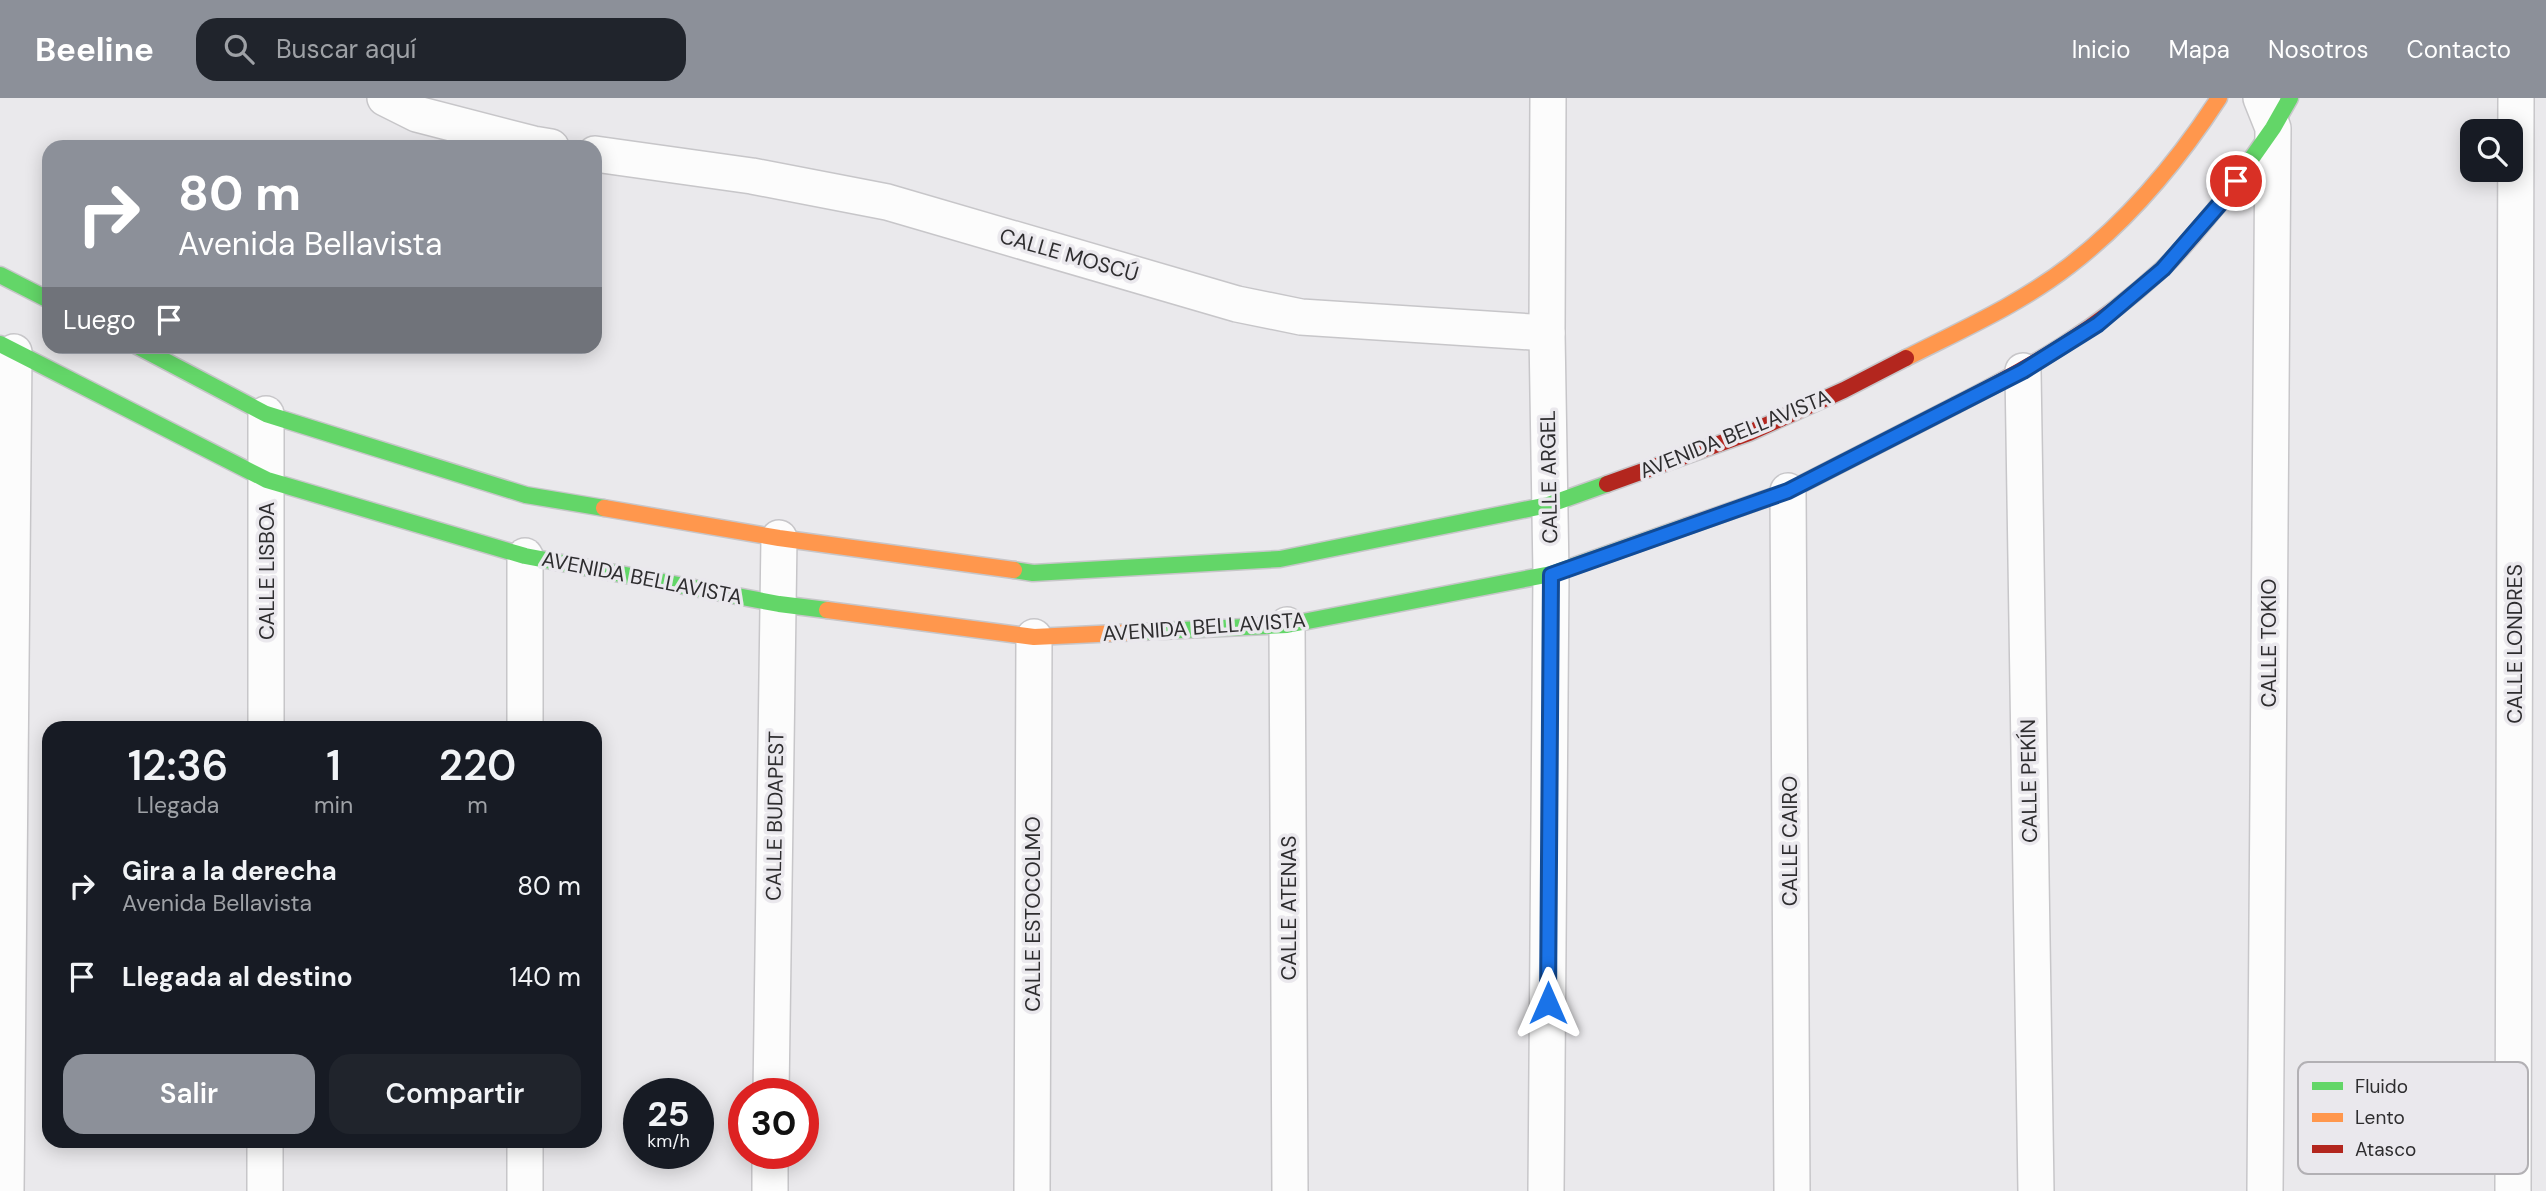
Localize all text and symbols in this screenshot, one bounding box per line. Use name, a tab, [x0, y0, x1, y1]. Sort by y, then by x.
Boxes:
search box	[196, 18, 686, 81]
text: Beeline	[35, 28, 154, 71]
icon: search	[220, 30, 258, 68]
text: Buscar aquí	[276, 32, 416, 66]
text: Inicio	[2072, 34, 2131, 65]
text: Mapa	[2169, 34, 2230, 65]
text: Nosotros	[2268, 34, 2369, 65]
text: Contacto	[2407, 34, 2511, 65]
map controls	[2460, 119, 2523, 182]
button: search	[2460, 119, 2523, 182]
pin	[2206, 151, 2266, 211]
text: 80 m	[178, 161, 301, 225]
icon: arrive	[2217, 162, 2255, 200]
icon: right	[63, 168, 154, 259]
street label: CALLE MOSCÚ	[996, 222, 1142, 288]
text: Avenida Bellavista	[178, 223, 442, 265]
icon: arrive	[150, 301, 188, 339]
text: Luego	[63, 303, 136, 337]
street label: AVENIDA BELLAVISTA	[1635, 383, 1835, 485]
street label: CALLE ARGEL	[1534, 410, 1564, 544]
street label: CALLE LISBOA	[253, 502, 281, 640]
street label: AVENIDA BELLAVISTA	[539, 545, 745, 611]
street label: CALLE LONDRES	[2501, 564, 2529, 724]
street label: CALLE TOKIO	[2255, 579, 2283, 707]
street label: AVENIDA BELLAVISTA	[1101, 606, 1307, 648]
street label: CALLE PEKÍN	[2014, 719, 2044, 843]
street label: CALLE BUDAPEST	[760, 731, 790, 901]
text: 12:36	[128, 738, 228, 793]
text: 1	[326, 738, 341, 793]
text: 220	[439, 738, 516, 793]
street label: CALLE CAIRO	[1776, 776, 1804, 906]
text: Llegada	[137, 790, 219, 820]
text: min	[314, 790, 353, 820]
text: m	[467, 790, 488, 820]
street label: CALLE ESTOCOLMO	[1019, 816, 1047, 1012]
street label: CALLE ATENAS	[1275, 836, 1303, 980]
text: Gira a la derecha	[122, 854, 337, 888]
icon: right	[63, 867, 101, 905]
text: 80 m	[517, 869, 581, 903]
text: Avenida Bellavista	[122, 888, 312, 918]
icon: arrive	[63, 958, 101, 996]
text: Llegada al destino	[122, 960, 353, 994]
text: 140 m	[509, 960, 581, 994]
position arrow	[1511, 966, 1585, 1040]
button: Salir	[63, 1054, 315, 1134]
button: Compartir	[329, 1054, 581, 1134]
legend	[2298, 1062, 2528, 1174]
text: Fluido	[2355, 1074, 2408, 1099]
speed limit sign: 30	[728, 1078, 819, 1169]
text: 25	[648, 1091, 689, 1137]
text: Lento	[2355, 1105, 2405, 1130]
text: km/h	[647, 1129, 690, 1153]
text: Atasco	[2355, 1137, 2416, 1162]

